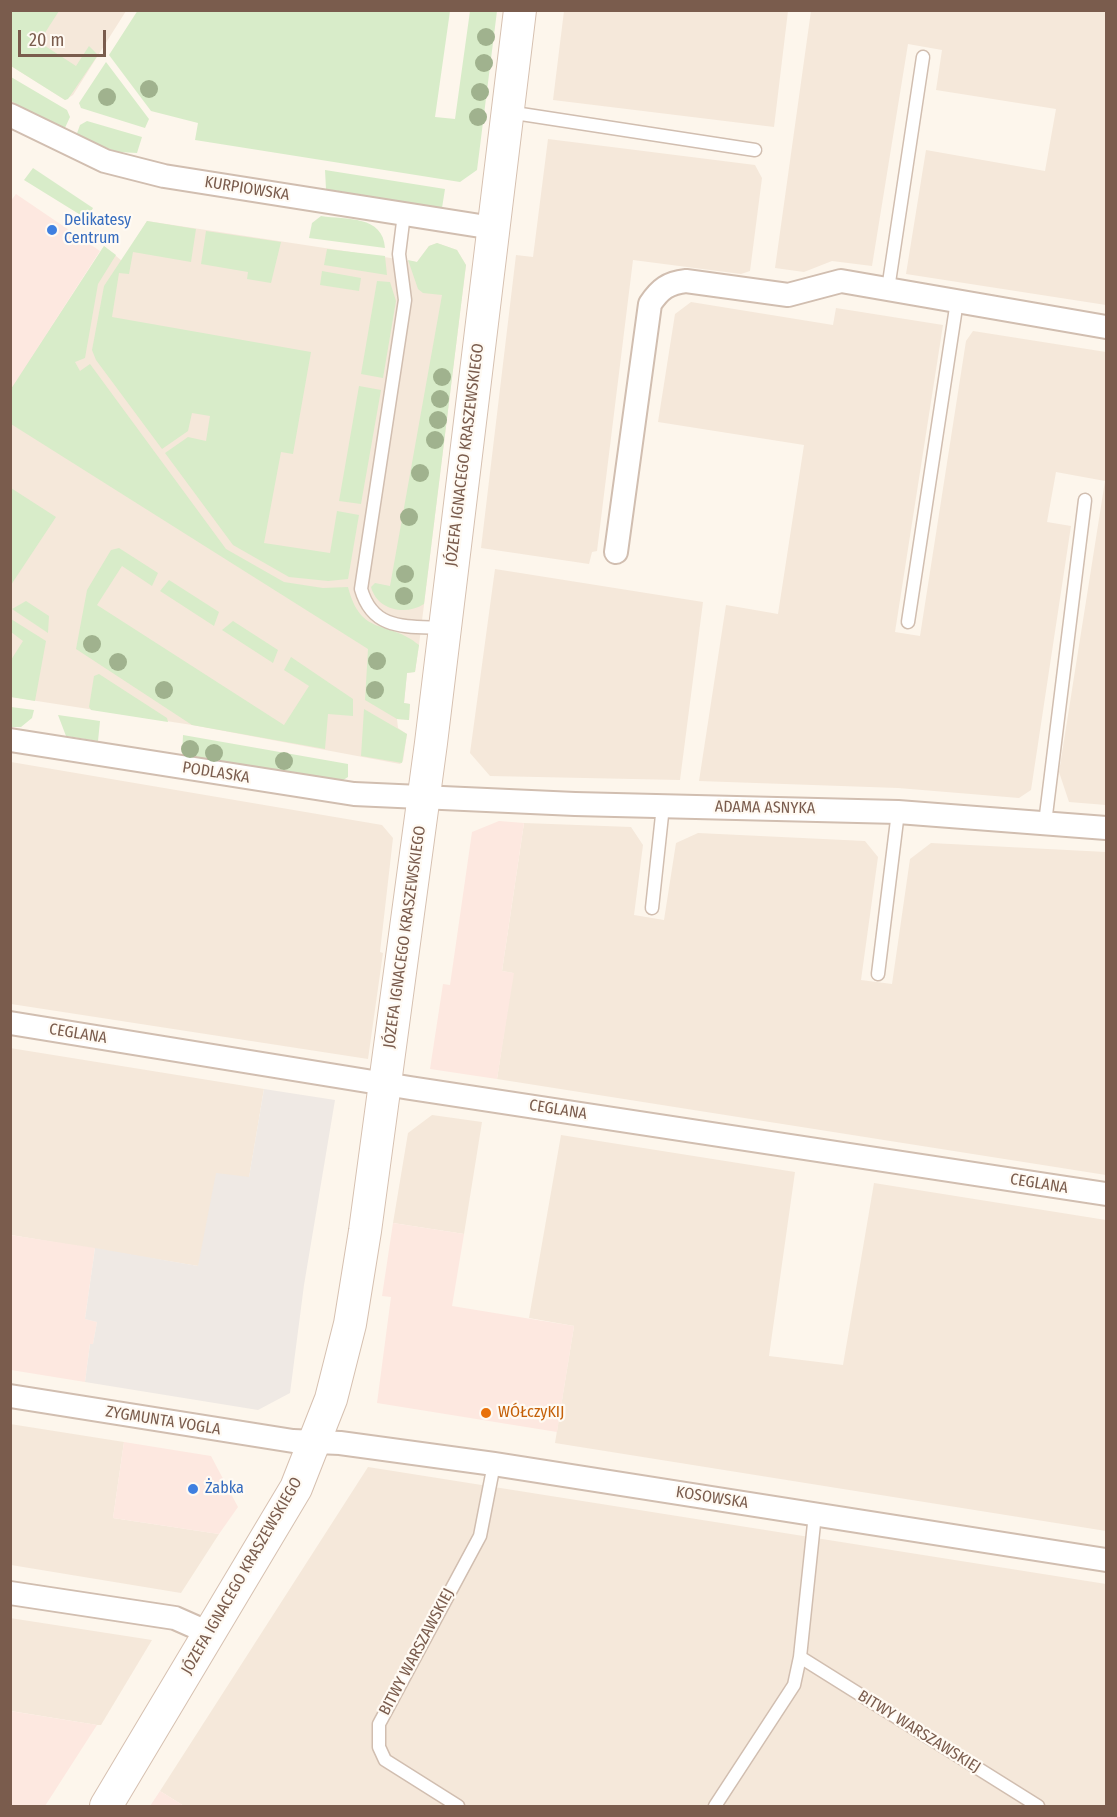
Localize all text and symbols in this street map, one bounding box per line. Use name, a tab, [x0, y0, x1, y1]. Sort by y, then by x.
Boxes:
scale bar	[21, 18, 110, 56]
text: 20 m	[29, 29, 64, 51]
street label: KURPIOWSKA	[203, 173, 291, 205]
place label: Delikatesy Centrum	[64, 211, 131, 249]
marker: Delikatesy Centrum	[45, 223, 59, 237]
street label: JÓZEFA IGNACEGO KRASZEWSKIEGO	[442, 342, 488, 568]
street label: PODLASKA	[181, 758, 251, 788]
street label: ADAMA ASNYKA	[715, 798, 815, 818]
street label: JÓZEFA IGNACEGO KRASZEWSKIEGO	[380, 825, 430, 1049]
street label: CEGLANA	[48, 1020, 108, 1048]
street label: CEGLANA	[528, 1096, 588, 1124]
street label: CEGLANA	[1009, 1170, 1069, 1198]
street label: ZYGMUNTA VOGLA	[104, 1402, 222, 1440]
place label: WÓŁczyKIJ	[498, 1403, 564, 1423]
marker: WÓŁczyKIJ	[479, 1406, 493, 1420]
street label: JÓZEFA IGNACEGO KRASZEWSKIEGO	[178, 1474, 306, 1678]
place label: Żabka	[205, 1479, 244, 1499]
marker: Żabka	[186, 1482, 200, 1496]
street label: KOSOWSKA	[674, 1483, 750, 1513]
street label: BITWY WARSZAWSKIEJ	[375, 1585, 459, 1719]
street label: BITWY WARSZAWSKIEJ	[854, 1687, 984, 1777]

